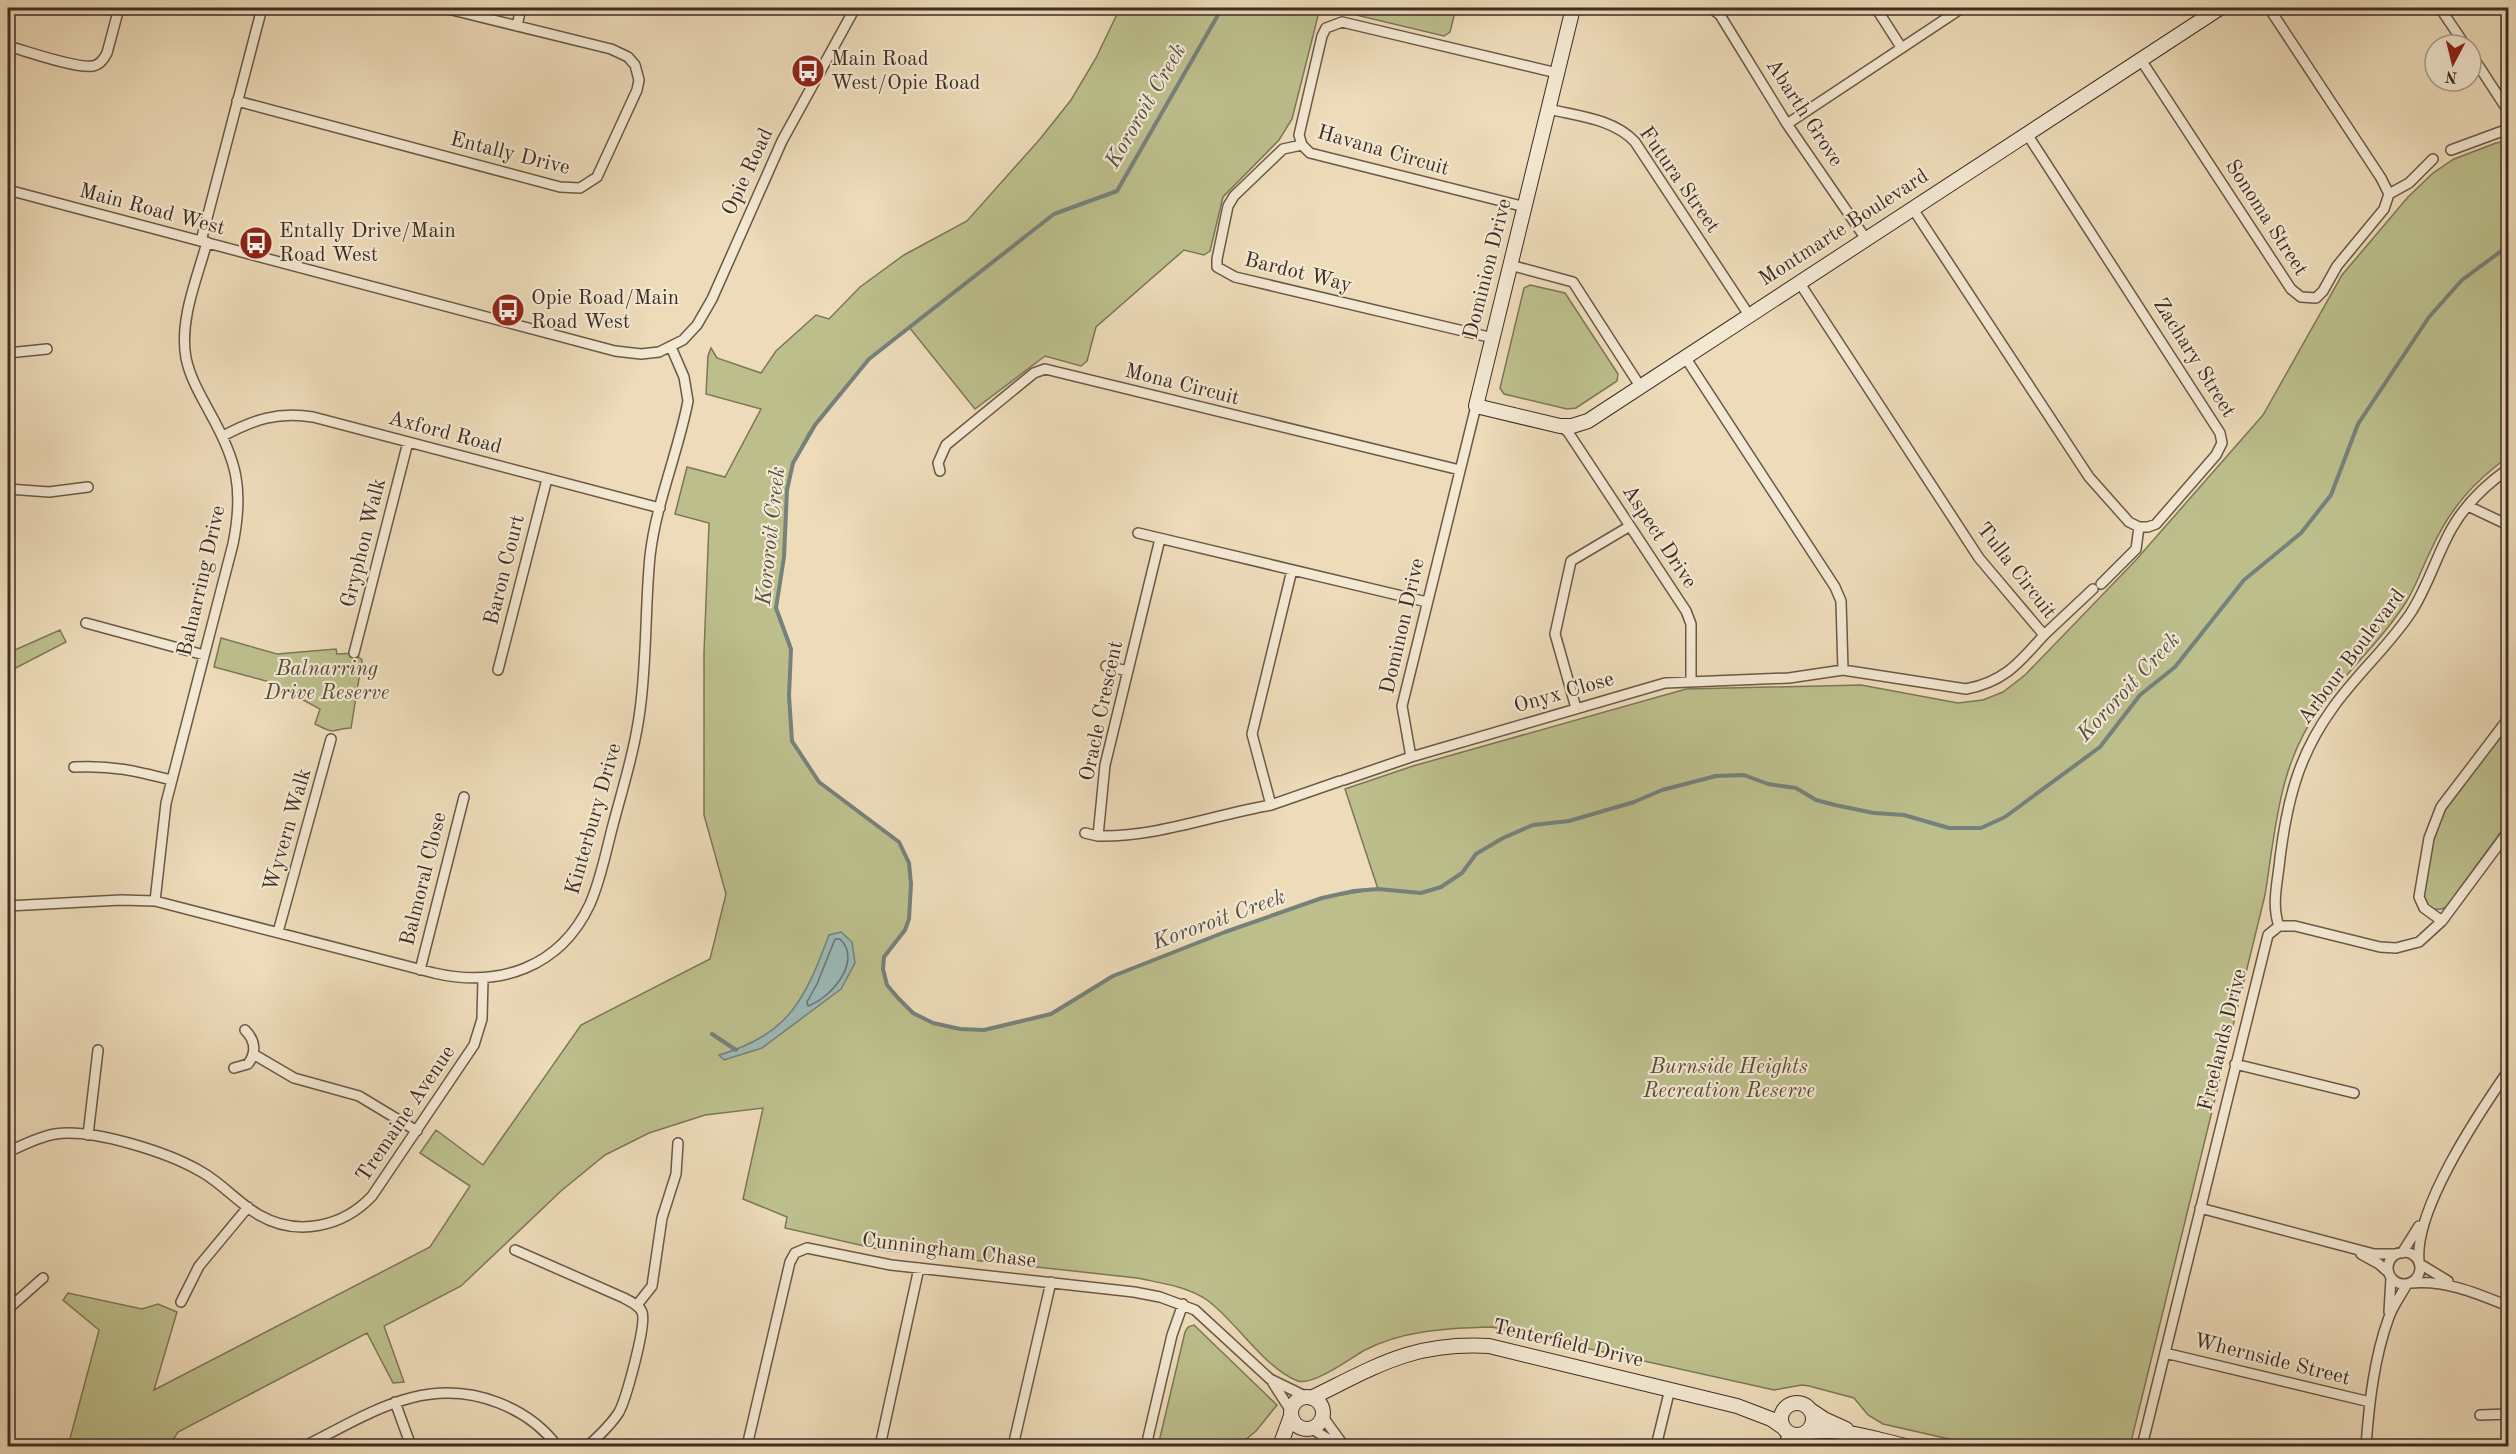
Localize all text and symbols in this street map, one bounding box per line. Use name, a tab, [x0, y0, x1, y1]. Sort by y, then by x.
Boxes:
north arrow	[2423, 33, 2483, 93]
water label: Kororoit Creek	[1101, 40, 1191, 173]
place label: Main Road West/Opie Road	[831, 49, 981, 94]
bus stop icon: Main Road West/Opie Road	[790, 53, 826, 89]
street label: Abarth Grove	[1762, 55, 1846, 171]
text: N	[2444, 67, 2458, 85]
street label: Havana Circuit	[1315, 122, 1451, 180]
street label: Futura Street	[1635, 123, 1723, 237]
street label: Opie Road	[719, 125, 777, 219]
street label: Entally Drive	[448, 129, 572, 179]
street label: Sonoma Street	[2221, 156, 2311, 280]
street label: Montmarte Boulevard	[1756, 165, 1932, 290]
street label: Main Road West	[77, 180, 227, 240]
street label: Dominion Drive	[1460, 196, 1516, 342]
place label: Entally Drive/Main Road West	[279, 221, 456, 266]
bus stop icon: Entally Drive/Main Road West	[238, 225, 274, 261]
street label: Bardot Way	[1242, 250, 1354, 296]
place label: Opie Road/Main Road West	[531, 288, 679, 333]
bus stop icon: Opie Road/Main Road West	[490, 292, 526, 328]
street label: Zachary Street	[2149, 295, 2239, 421]
street label: Mona Circuit	[1123, 361, 1241, 409]
street label: Axford Road	[386, 408, 504, 458]
water label: Kororoit Creek	[753, 465, 789, 608]
street label: Gryphon Walk	[338, 476, 390, 610]
street label: Aspect Drive	[1618, 482, 1700, 592]
street label: Balnarring Drive	[174, 504, 230, 658]
street label: Baron Court	[481, 513, 529, 627]
street label: Tulla Circuit	[1972, 519, 2060, 623]
street label: Dominon Drive	[1377, 556, 1429, 696]
street label: Arbour Boulevard	[2294, 585, 2410, 729]
water label: Kororoit Creek	[2073, 628, 2185, 746]
street label: Oracle Crescent	[1077, 639, 1127, 783]
park label: Balnarring Drive Reserve	[264, 659, 389, 704]
street label: Onyx Close	[1512, 669, 1616, 717]
street label: Kinterbury Drive	[562, 741, 626, 897]
street label: Wyvern Walk	[260, 766, 316, 894]
street label: Balmoral Close	[397, 810, 451, 948]
water label: Kororoit Creek	[1149, 886, 1289, 955]
street label: Freelands Drive	[2195, 967, 2251, 1113]
street label: Tremaine Avenue	[353, 1042, 459, 1186]
park label: Burnside Heights Recreation Reserve	[1642, 1057, 1815, 1102]
street label: Cunningham Chase	[861, 1230, 1037, 1272]
street label: Tenterfield Drive	[1491, 1316, 1645, 1372]
street label: Whernside Street	[2192, 1330, 2352, 1390]

